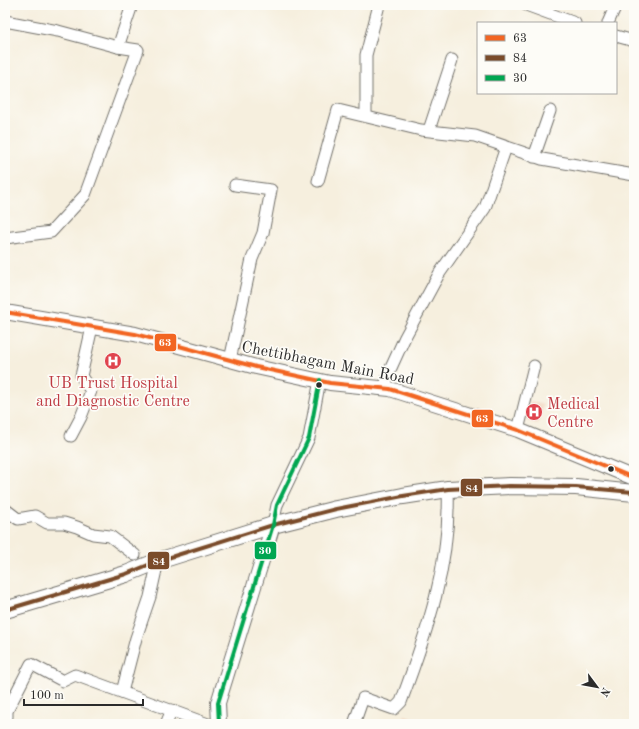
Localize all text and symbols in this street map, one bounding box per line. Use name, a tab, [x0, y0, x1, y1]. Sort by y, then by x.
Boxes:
legend	[477, 22, 617, 94]
text: 63	[513, 33, 527, 45]
text: 84	[513, 53, 527, 65]
text: 30	[513, 73, 527, 85]
line badge: 63	[154, 333, 177, 352]
text: 63	[159, 338, 171, 349]
street label: Chettibhagam Main Road	[240, 339, 415, 389]
hospital icon: UB Trust Hospital and Diagnostic Centre	[103, 351, 123, 371]
place label: UB Trust Hospital and Diagnostic Centre	[36, 376, 190, 410]
unlabelled marker	[314, 380, 324, 390]
place label: Medical Centre	[547, 397, 600, 431]
hospital icon: Medical Centre	[524, 402, 544, 422]
line badge: 63	[471, 409, 494, 428]
text: 63	[476, 414, 488, 425]
unlabelled marker	[606, 464, 616, 474]
line badge: 84	[460, 478, 483, 497]
text: 84	[466, 484, 478, 495]
line badge: 30	[254, 541, 277, 560]
text: 30	[259, 546, 271, 557]
line badge: 84	[147, 551, 170, 570]
text: 84	[153, 557, 165, 568]
north arrow	[577, 667, 617, 707]
scale bar	[24, 681, 143, 707]
text: N	[597, 685, 611, 698]
text: 100 m	[30, 690, 64, 702]

